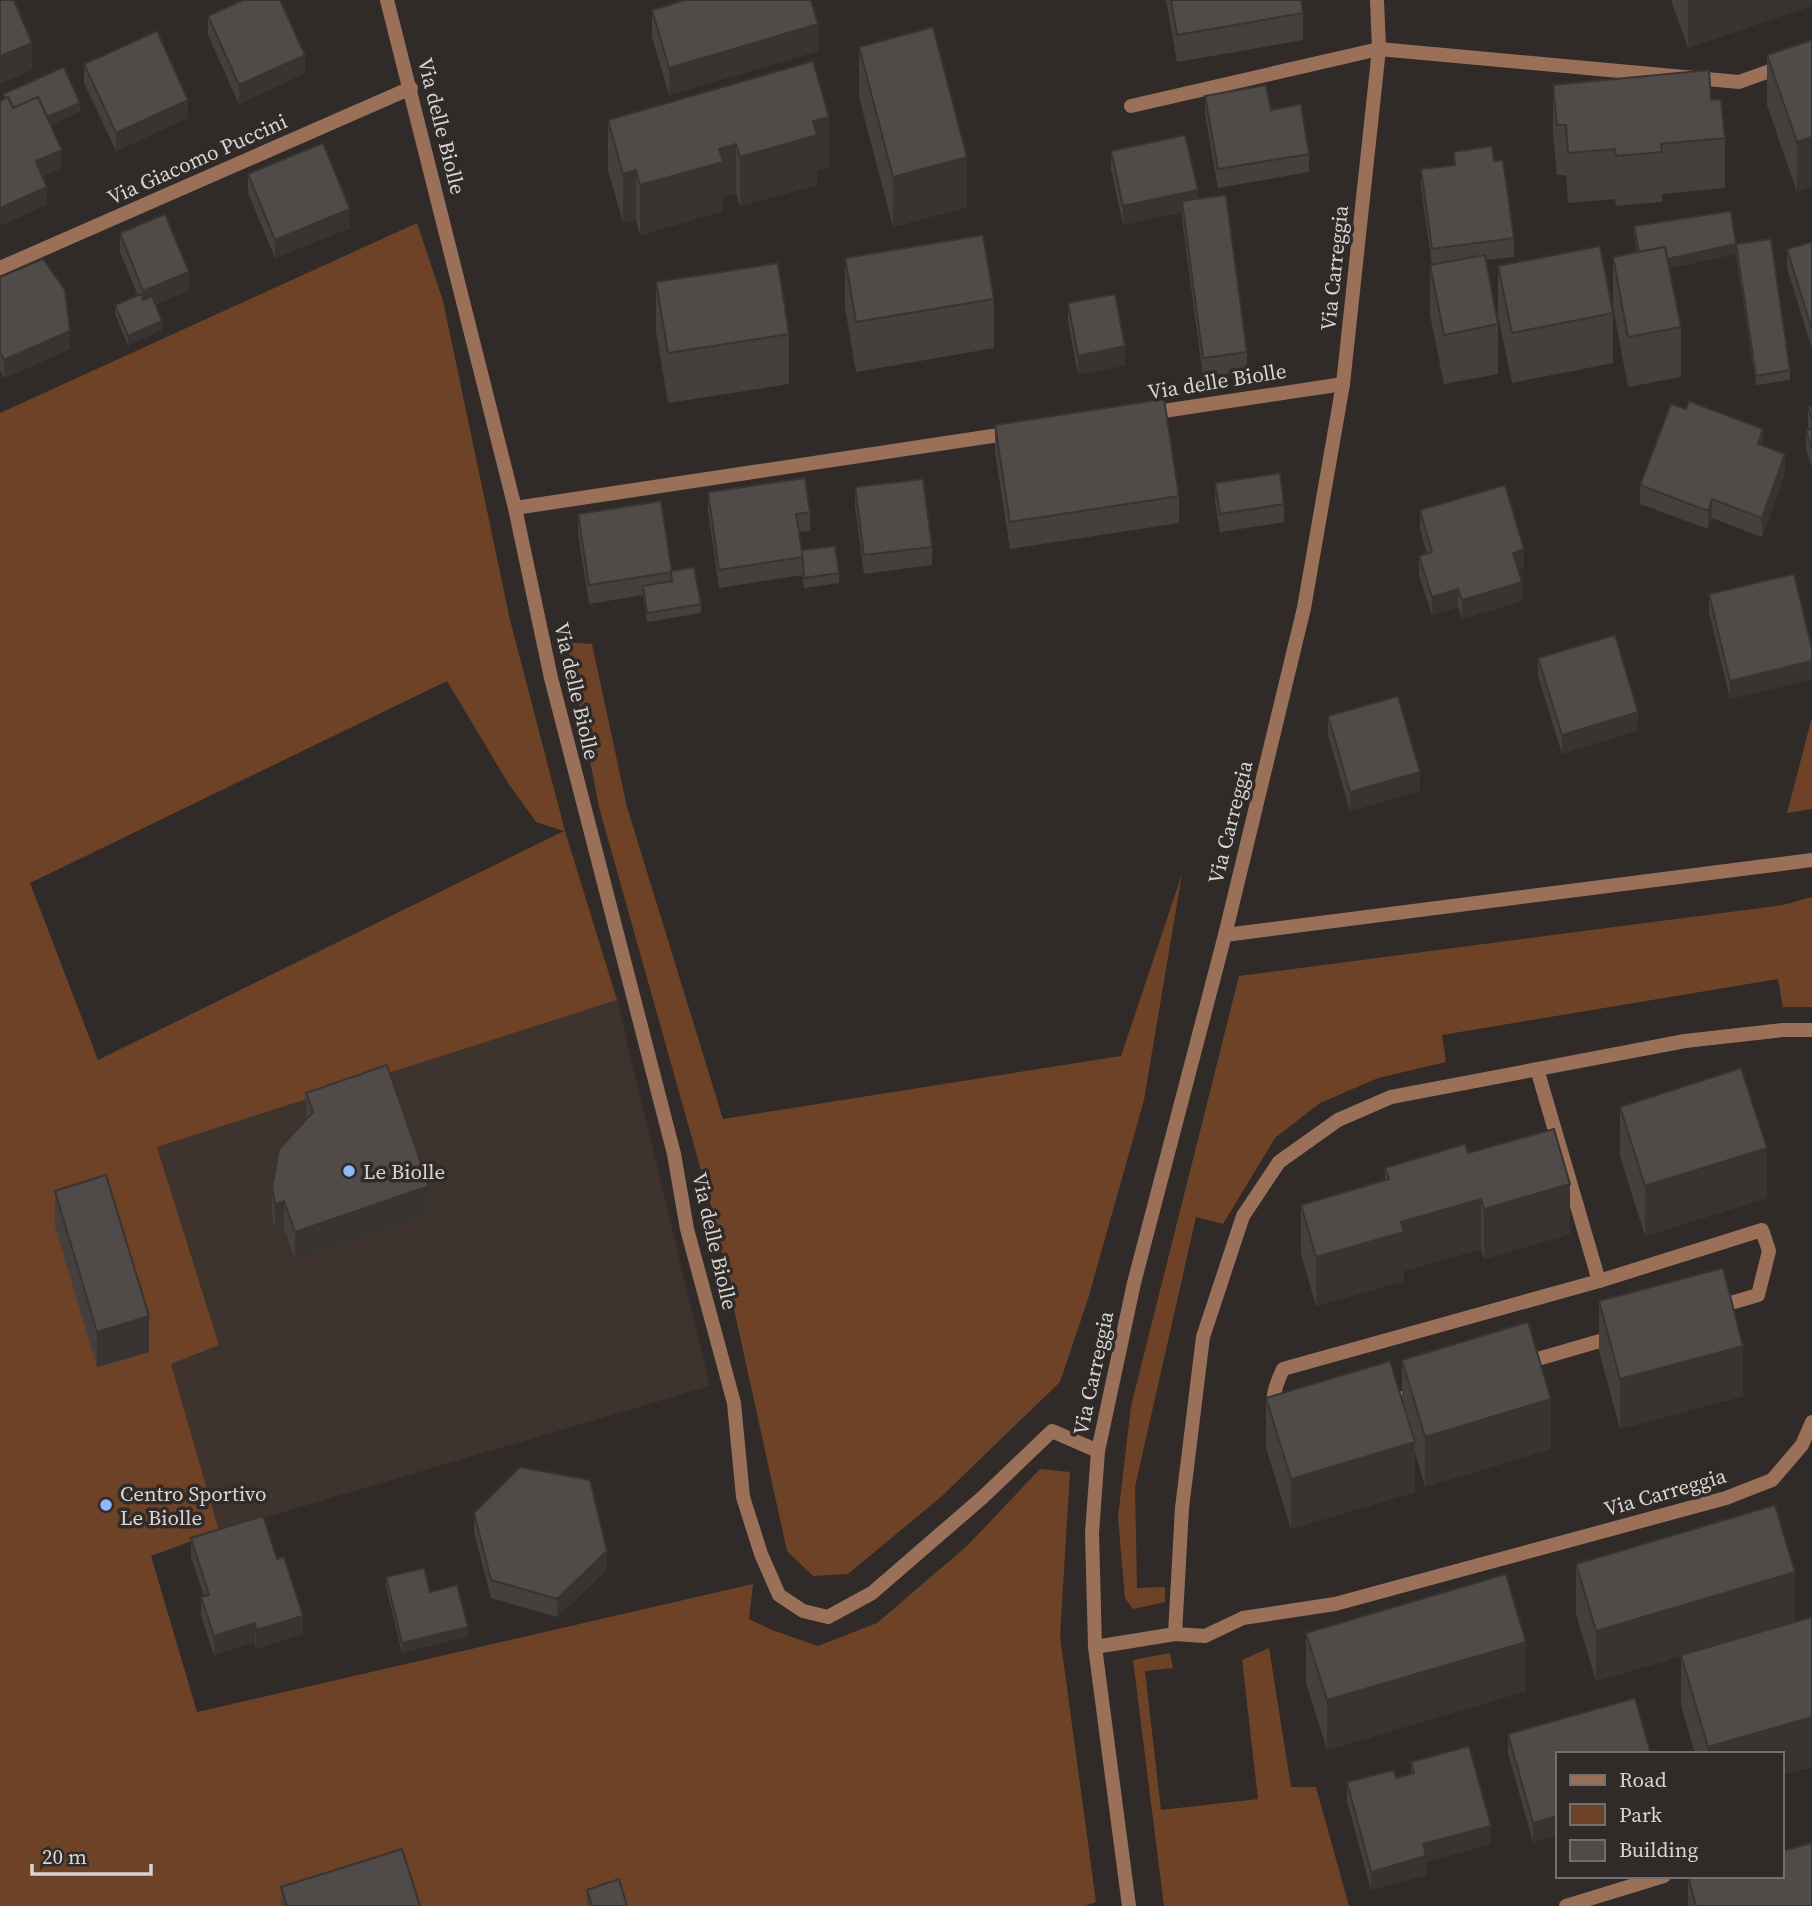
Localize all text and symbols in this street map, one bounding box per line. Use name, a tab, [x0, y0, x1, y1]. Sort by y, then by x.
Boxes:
street label: Via delle Biolle	[411, 55, 473, 197]
street label: Via Giacomo Puccini	[103, 106, 291, 212]
street label: Via Carreggia	[1313, 204, 1355, 332]
street label: Via delle Biolle	[1146, 356, 1288, 406]
street label: Via delle Biolle	[547, 620, 607, 762]
street label: Via Carreggia	[1201, 757, 1259, 887]
place label: Le Biolle	[363, 1157, 445, 1186]
marker: Le Biolle	[341, 1163, 357, 1179]
street label: Via delle Biolle	[685, 1170, 745, 1312]
street label: Via Carreggia	[1066, 1308, 1120, 1438]
street label: Via Carreggia	[1600, 1461, 1730, 1523]
place label: Centro Sportivo Le Biolle	[120, 1479, 267, 1532]
marker: Centro Sportivo Le Biolle	[98, 1497, 114, 1513]
legend	[1556, 1752, 1784, 1878]
text: Road	[1619, 1765, 1667, 1794]
text: Park	[1619, 1800, 1663, 1829]
scale bar	[32, 1832, 150, 1876]
text: Building	[1619, 1835, 1698, 1864]
text: 20 m	[42, 1842, 87, 1871]

